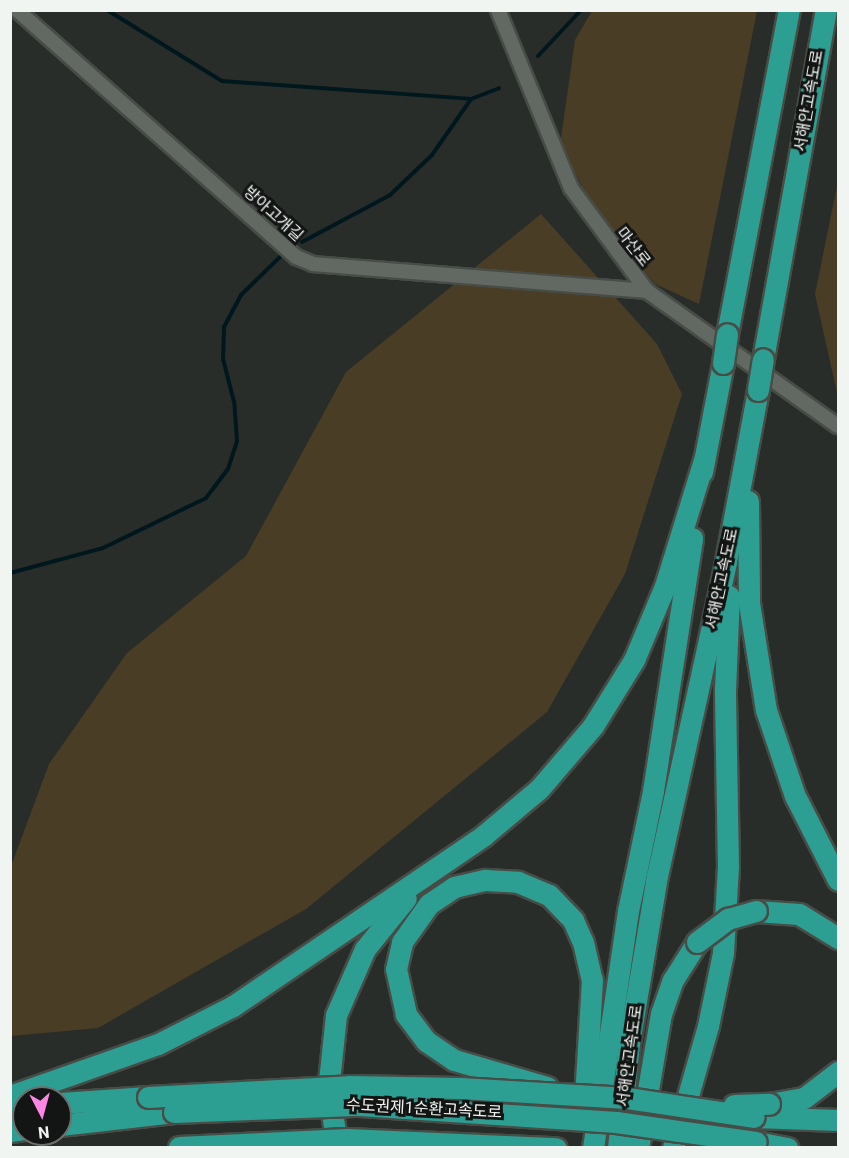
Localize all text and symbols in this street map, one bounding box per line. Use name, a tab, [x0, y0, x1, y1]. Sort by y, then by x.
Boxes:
street label: 서해안고속도로	[791, 49, 827, 153]
street label: 방아고개길	[239, 182, 307, 246]
street label: 마산로	[612, 224, 654, 270]
street label: 서해안고속도로	[702, 527, 742, 631]
street label: 서해안고속도로	[613, 1004, 647, 1108]
north arrow	[12, 1086, 72, 1146]
street label: 수도권제1순환고속도로	[346, 1095, 502, 1123]
text: N	[37, 1122, 50, 1142]

